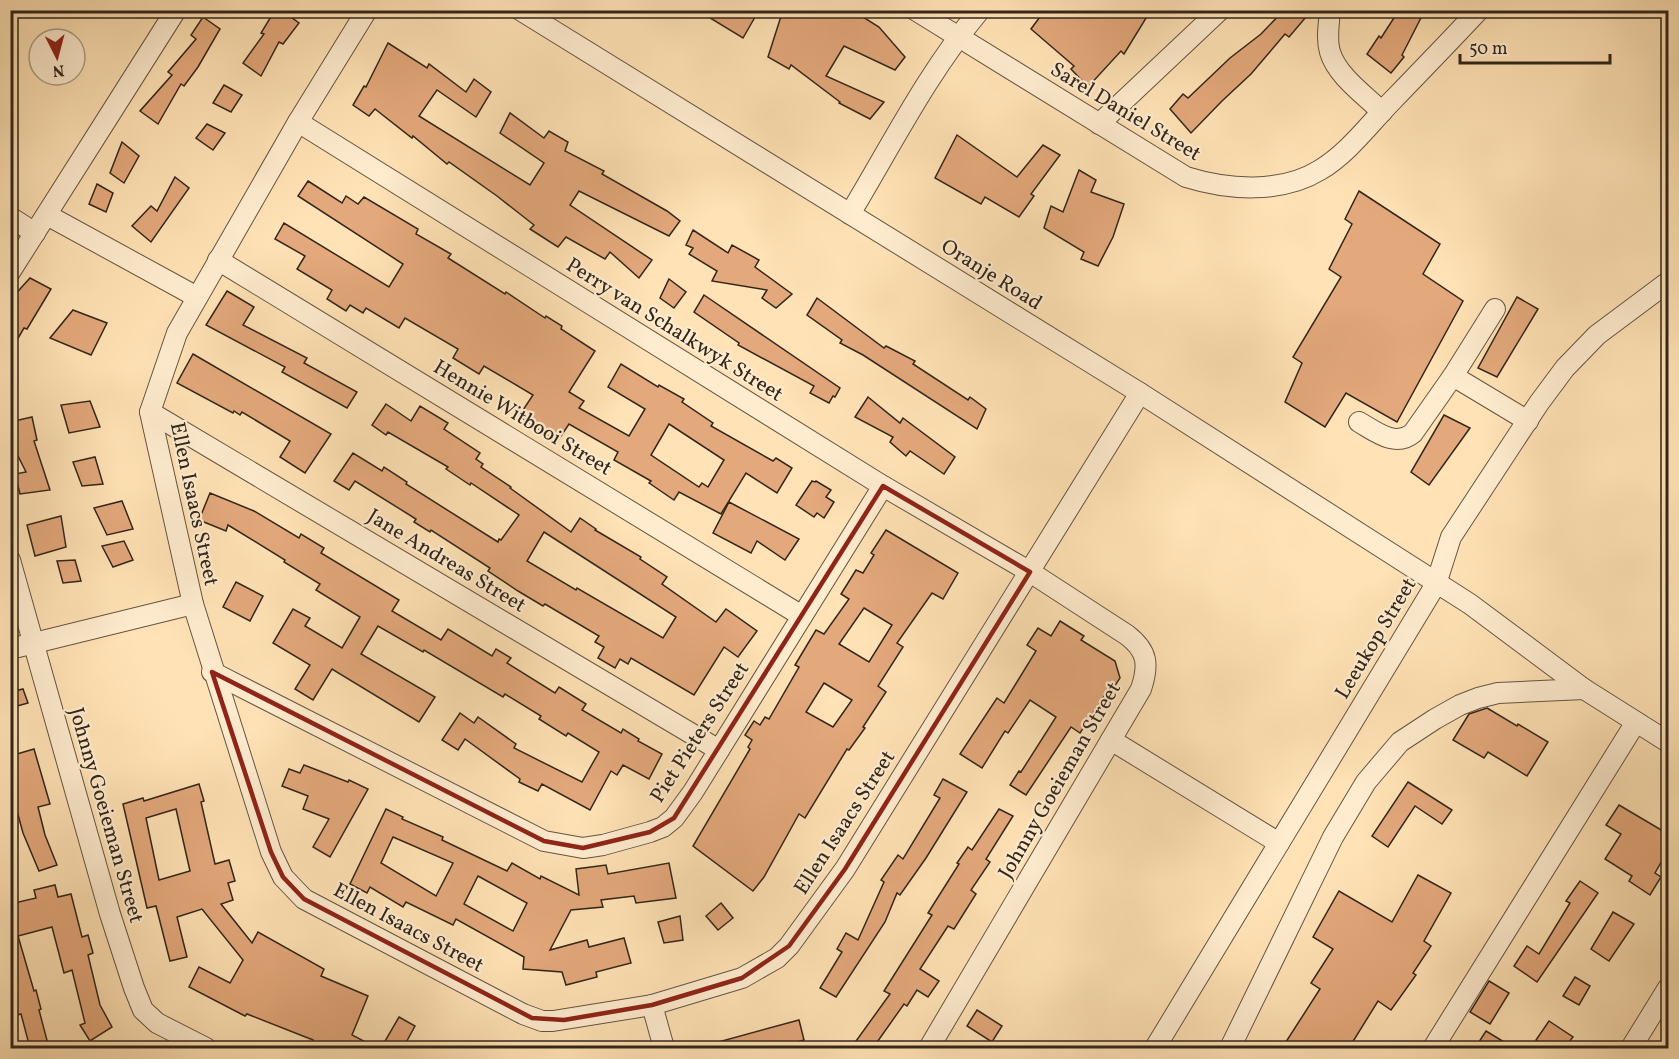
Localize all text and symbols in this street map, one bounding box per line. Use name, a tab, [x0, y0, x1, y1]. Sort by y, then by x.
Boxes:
north arrow	[27, 27, 87, 87]
scale bar	[1460, 27, 1610, 65]
text: 50 m	[1469, 37, 1508, 62]
street label: Sarel Daniel Street	[1044, 56, 1206, 169]
text: N	[51, 58, 65, 82]
street label: Oranje Road	[935, 233, 1048, 318]
street label: Perry van Schalkwyk Street	[560, 251, 788, 409]
street label: Hennie Witbooi Street	[427, 353, 617, 483]
street label: Ellen Isaacs Street	[162, 420, 225, 589]
street label: Jane Andreas Street	[361, 502, 531, 620]
street label: Leeukop Street	[1329, 573, 1424, 705]
street label: Piet Pieters Street	[644, 657, 757, 809]
street label: Johnny Goeieman Street	[992, 677, 1129, 885]
street label: Johnny Goeieman Street	[61, 704, 150, 927]
street label: Ellen Isaacs Street	[788, 745, 903, 901]
street label: Ellen Isaacs Street	[328, 876, 489, 980]

